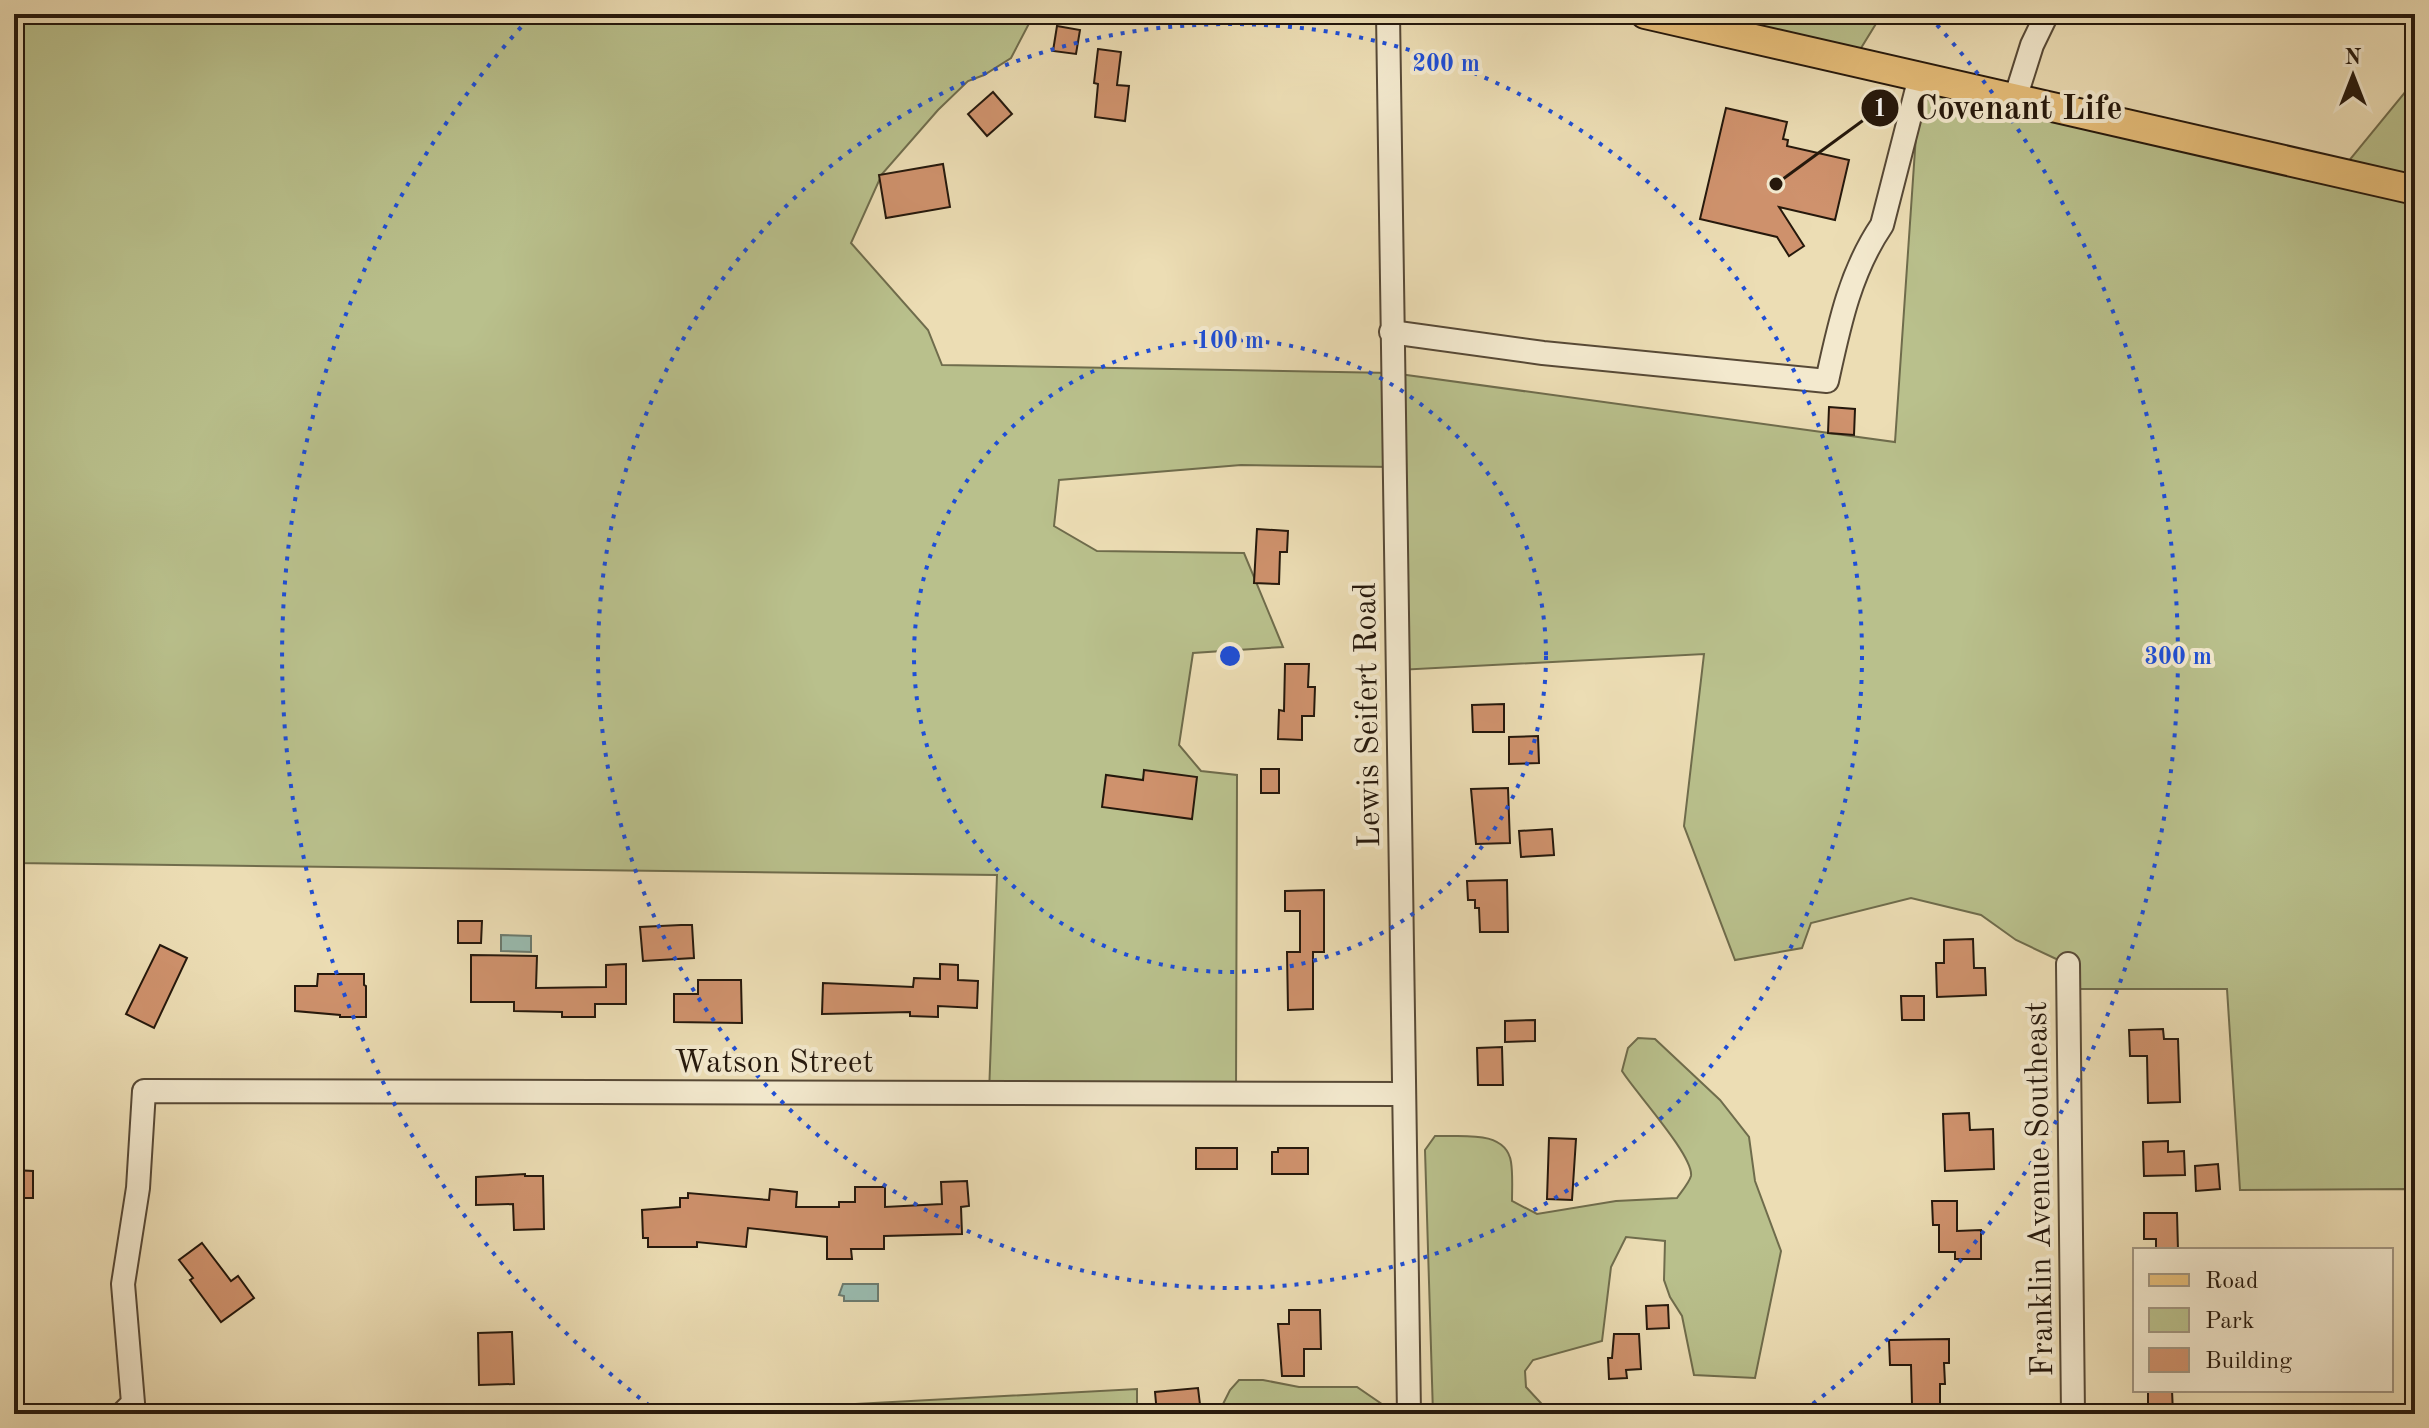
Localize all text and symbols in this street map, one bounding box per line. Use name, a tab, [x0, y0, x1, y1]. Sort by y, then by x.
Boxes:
north arrow	[2313, 36, 2393, 116]
text: N	[2345, 47, 2362, 69]
text: 200 m	[1412, 53, 1480, 77]
callout: Covenant Life	[1860, 79, 2139, 137]
text: Covenant Life	[1915, 93, 2123, 127]
text: 1	[1873, 98, 1887, 122]
text: 100 m	[1196, 330, 1264, 354]
street label: Lewis Seifert Road	[1351, 582, 1387, 848]
centre of rings	[1216, 642, 1244, 670]
text: 300 m	[2144, 646, 2212, 670]
street label: Franklin Avenue Southeast	[2022, 1001, 2060, 1377]
street label: Watson Street	[674, 1048, 874, 1080]
legend	[2133, 1248, 2393, 1392]
text: Road	[2205, 1270, 2258, 1294]
text: Park	[2205, 1310, 2254, 1334]
text: Building	[2205, 1350, 2292, 1374]

